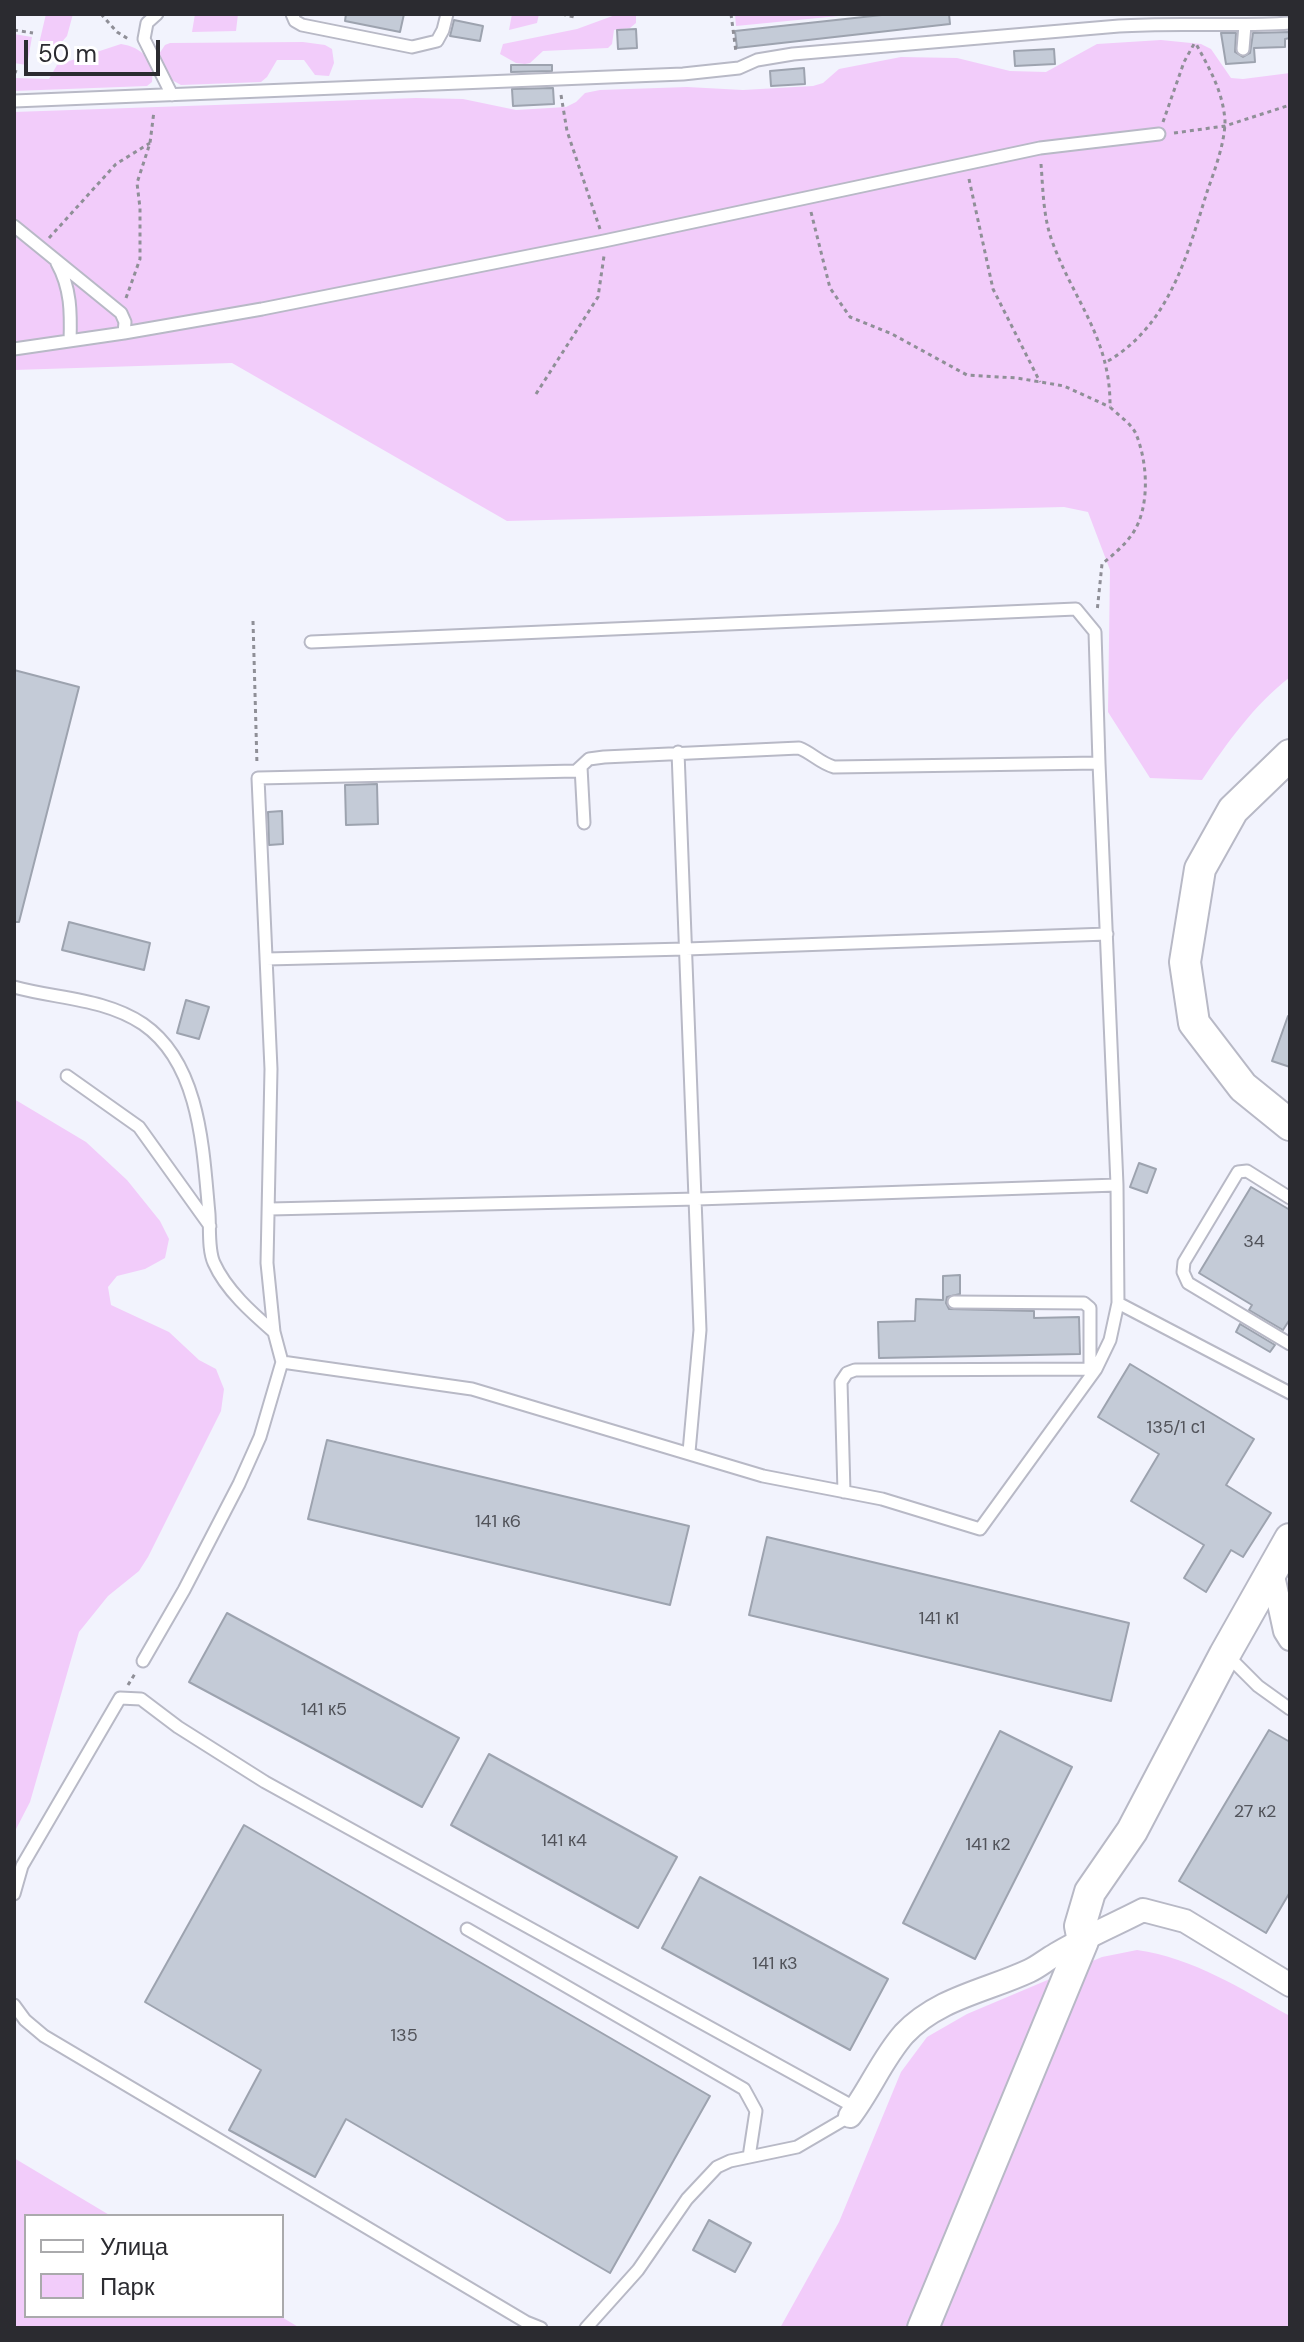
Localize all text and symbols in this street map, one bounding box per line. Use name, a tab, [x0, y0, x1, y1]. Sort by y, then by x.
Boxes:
scale bar	[28, 24, 164, 74]
text: 50 m	[38, 38, 97, 69]
house number: 34	[1243, 1231, 1265, 1253]
house number: 135/1 с1	[1147, 1417, 1205, 1439]
house number: 141 к6	[475, 1511, 521, 1533]
house number: 141 к1	[919, 1608, 959, 1630]
house number: 141 к5	[301, 1699, 347, 1721]
house number: 27 к2	[1234, 1801, 1276, 1823]
house number: 141 к4	[541, 1830, 587, 1852]
house number: 141 к2	[965, 1834, 1011, 1856]
house number: 141 к3	[752, 1953, 798, 1975]
house number: 135	[390, 2025, 418, 2047]
legend	[24, 2214, 284, 2318]
text: Улица	[100, 2231, 168, 2262]
text: Парк	[100, 2271, 154, 2302]

